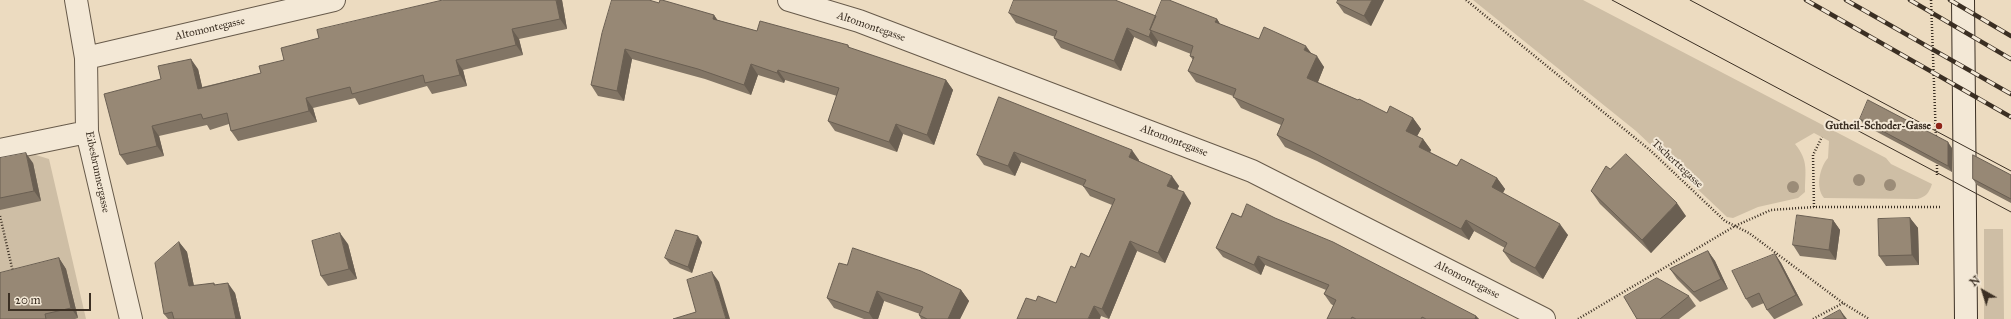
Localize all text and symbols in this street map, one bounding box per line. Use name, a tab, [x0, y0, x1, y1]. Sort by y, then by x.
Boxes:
street label: Altomontegasse	[835, 9, 907, 45]
street label: Altomontegasse	[174, 15, 246, 43]
place label: Gutheil-Schoder-Gasse	[1825, 119, 1931, 133]
marker: Gutheil-Schoder-Gasse	[1934, 121, 1944, 131]
street label: Altomontegasse	[1138, 122, 1210, 160]
street label: Eibesbrunnergasse	[82, 130, 112, 214]
street label: Tscherttegasse	[1649, 137, 1705, 191]
street label: Altomontegasse	[1432, 258, 1502, 302]
north arrow	[1963, 271, 2003, 311]
text: N	[1967, 273, 1983, 289]
scale bar	[10, 285, 93, 311]
text: 20 m	[15, 293, 41, 307]

